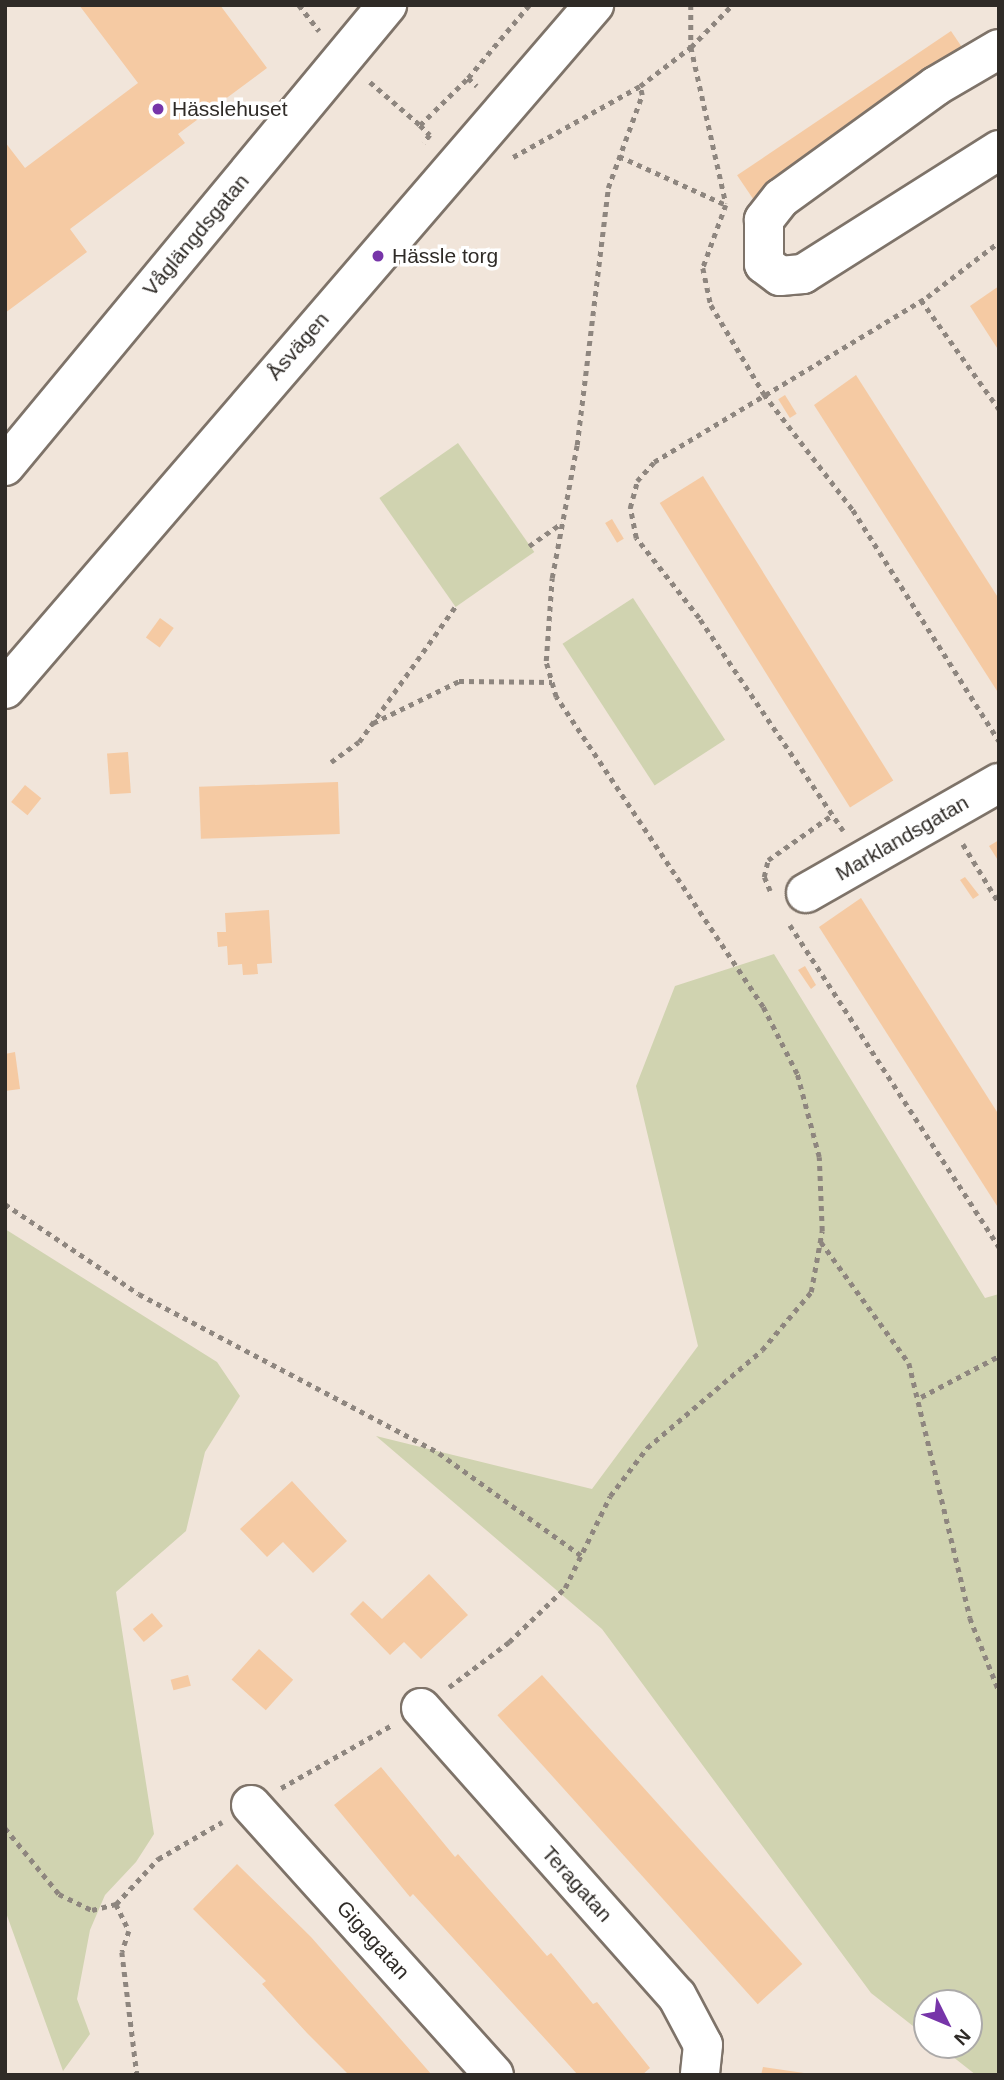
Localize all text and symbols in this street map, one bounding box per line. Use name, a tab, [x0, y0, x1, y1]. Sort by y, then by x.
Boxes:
place label: Hässlehuset	[172, 96, 288, 122]
marker: Hässlehuset	[150, 101, 166, 117]
street label: Våglängdsgatan	[138, 169, 254, 301]
place label: Hässle torg	[392, 243, 498, 269]
marker: Hässle torg	[370, 248, 386, 264]
street label: Åsvägen	[262, 307, 334, 385]
street label: Marklandsgatan	[831, 790, 973, 886]
street label: Teragatan	[536, 1841, 618, 1927]
street label: Gigagatan	[331, 1896, 415, 1984]
north arrow	[913, 1989, 983, 2059]
text: N	[950, 2025, 975, 2049]

